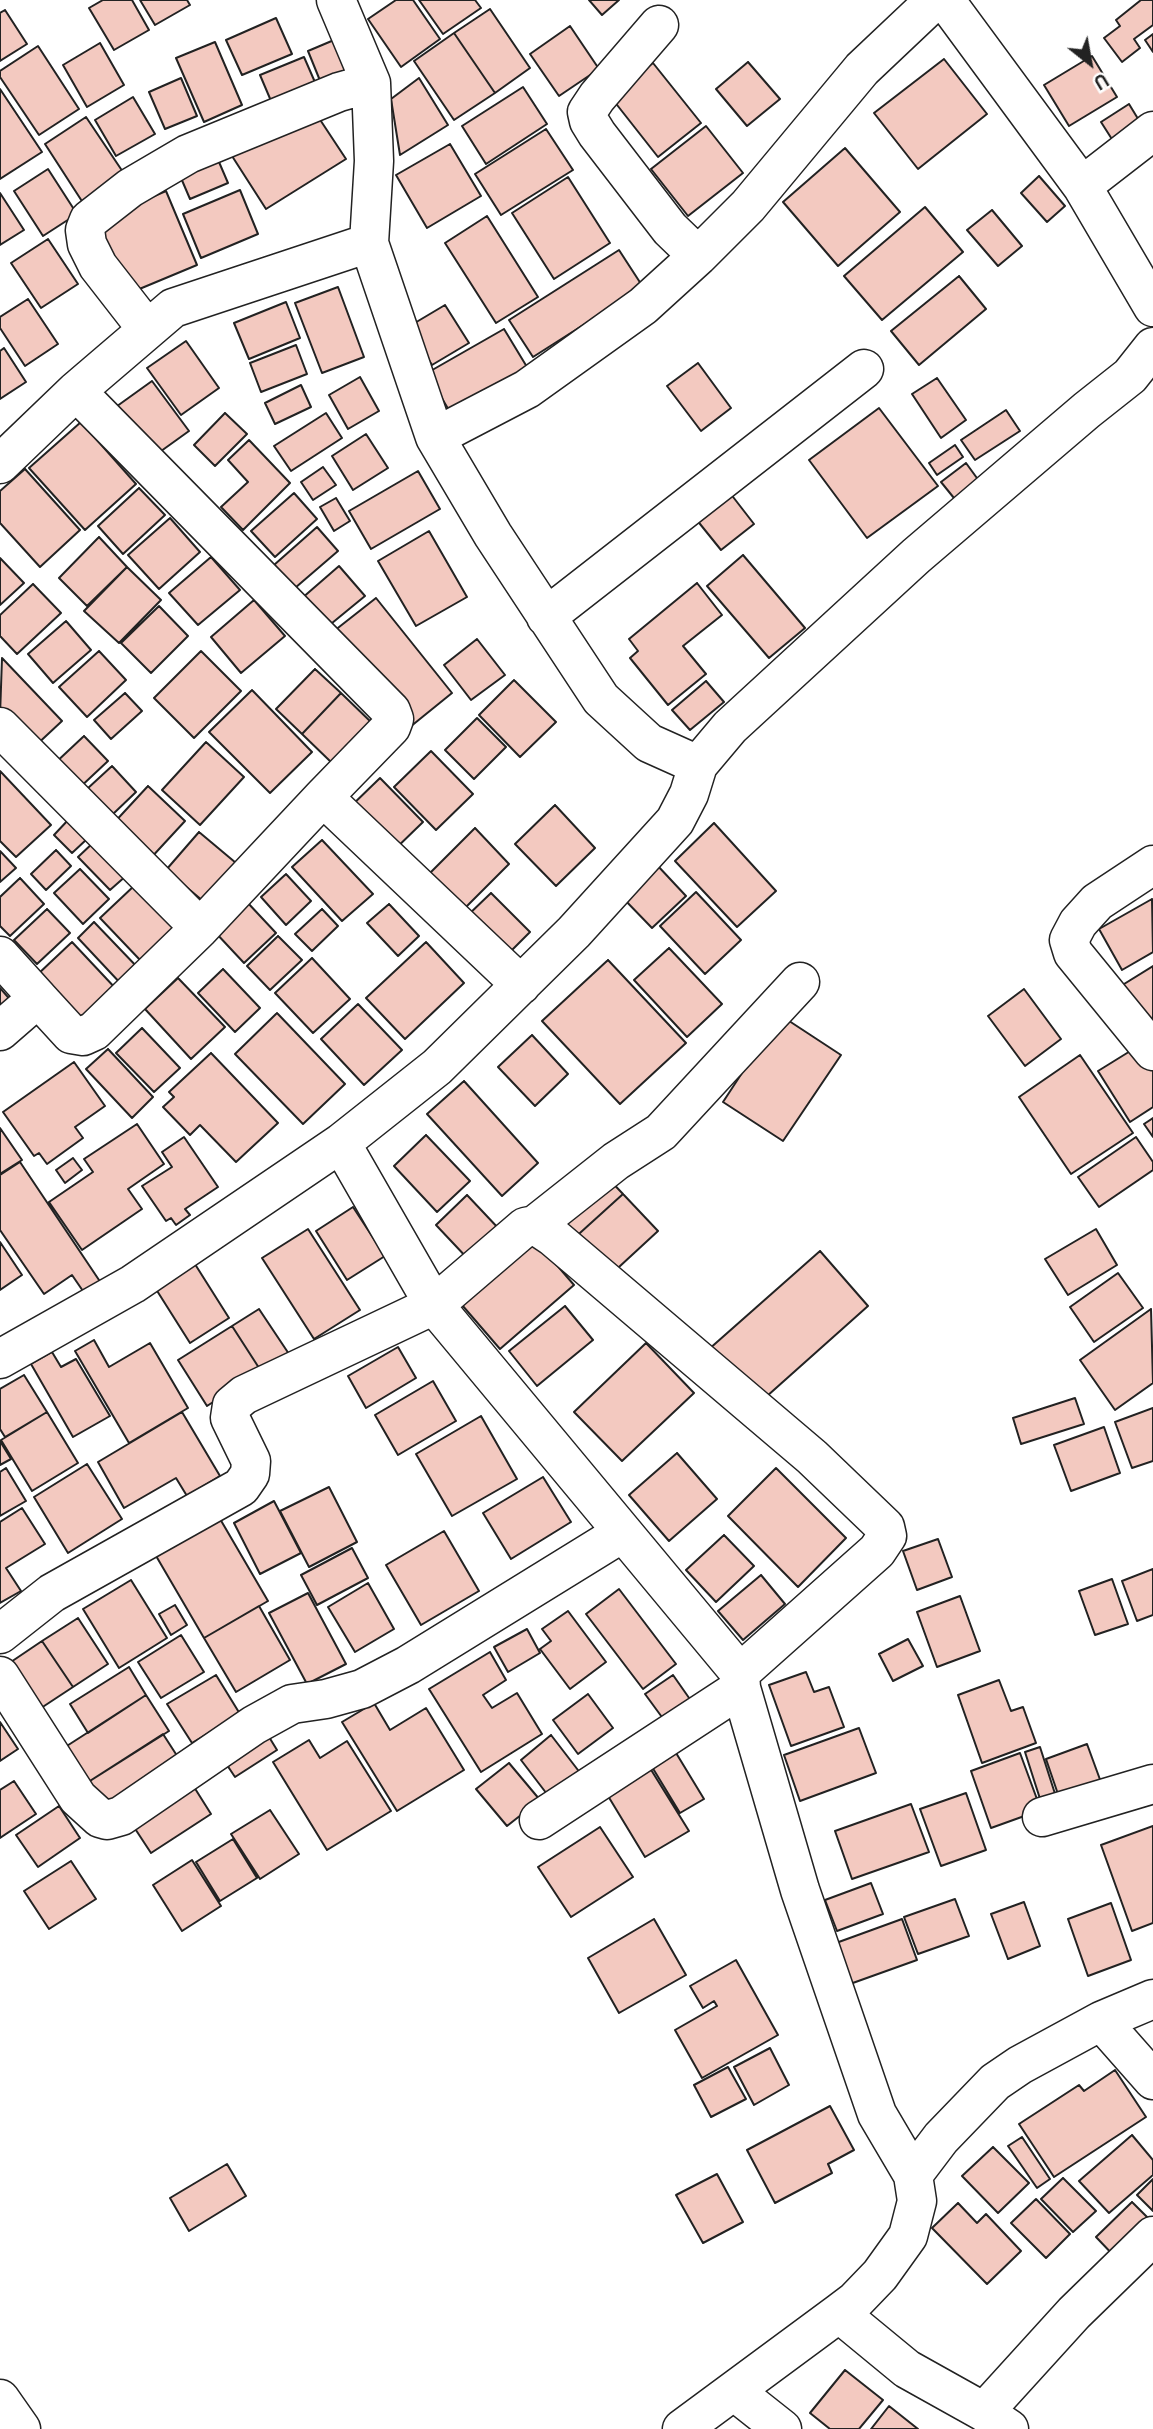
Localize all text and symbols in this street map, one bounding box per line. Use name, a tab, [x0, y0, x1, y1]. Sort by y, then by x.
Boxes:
north arrow	[1055, 28, 1125, 98]
text: U	[1089, 67, 1113, 95]

